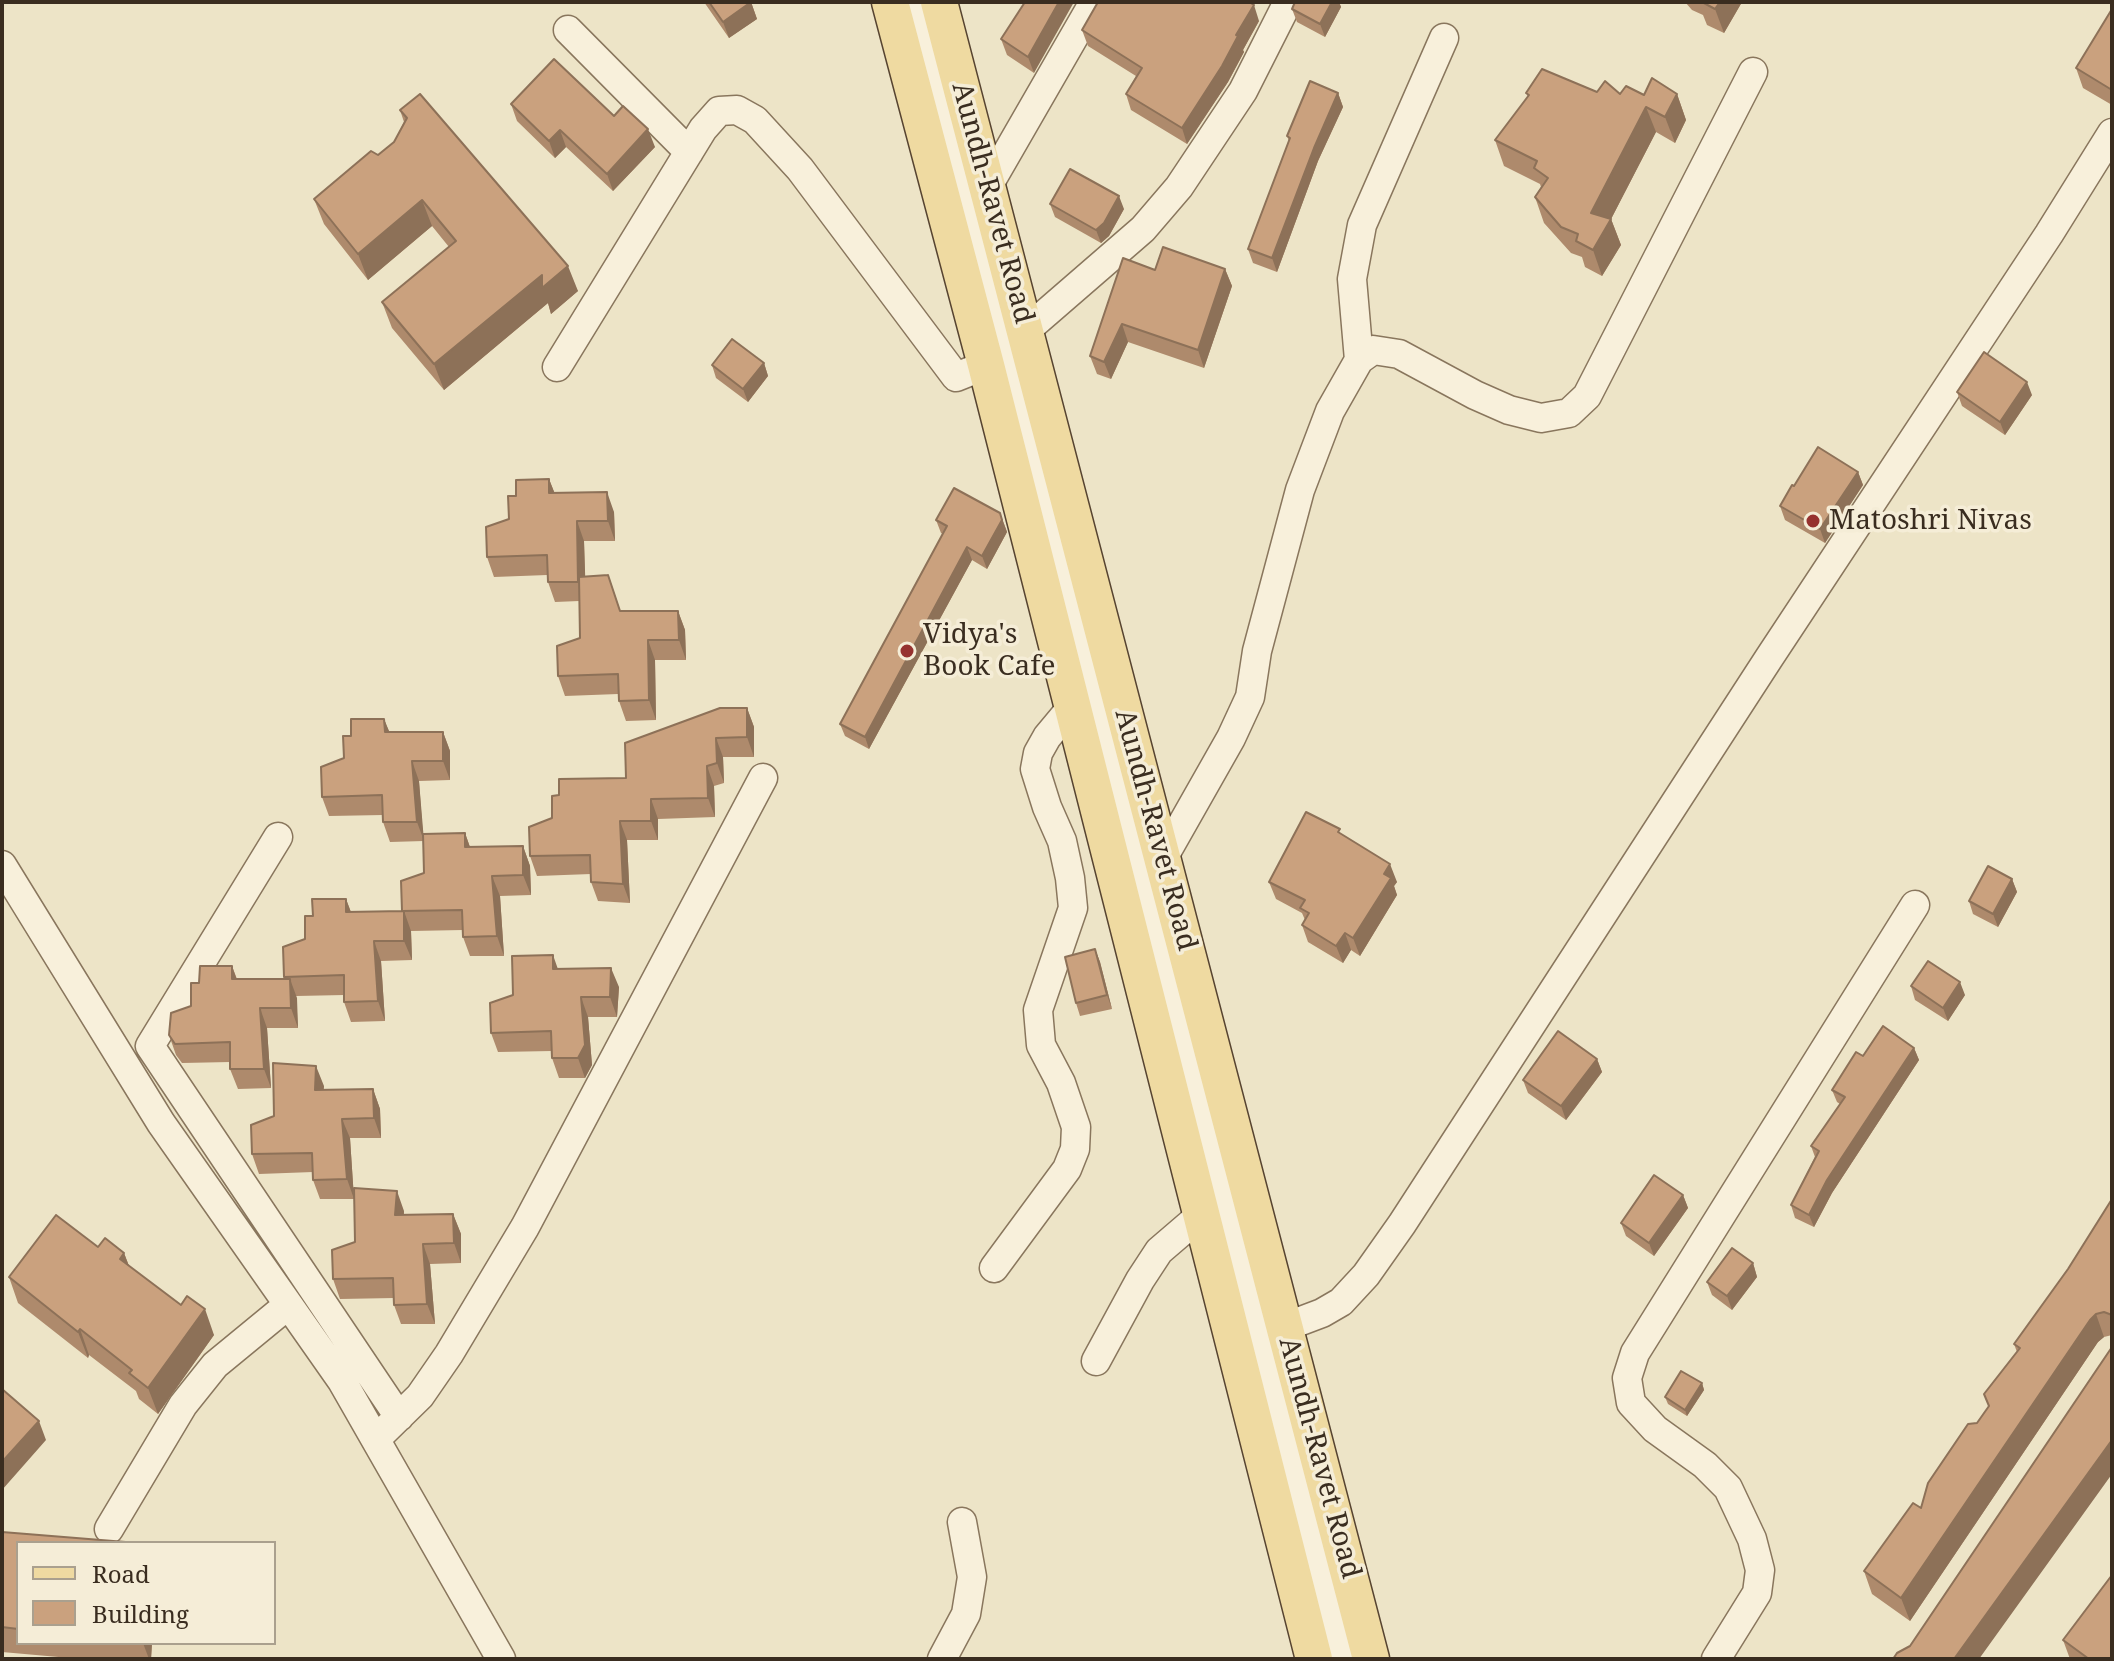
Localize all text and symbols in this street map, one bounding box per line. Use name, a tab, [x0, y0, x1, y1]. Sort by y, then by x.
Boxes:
street label: Aundh-Ravet Road	[944, 79, 1040, 327]
place label: Matoshri Nivas	[1829, 504, 2032, 538]
marker: Matoshri Nivas	[1804, 512, 1822, 530]
place label: Vidya's Book Cafe	[923, 618, 1056, 684]
marker: Vidya's Book Cafe	[898, 642, 916, 660]
street label: Aundh-Ravet Road	[1107, 706, 1203, 954]
street label: Aundh-Ravet Road	[1271, 1334, 1367, 1582]
legend	[16, 1541, 276, 1645]
text: Road	[92, 1557, 150, 1590]
text: Building	[92, 1597, 189, 1630]

